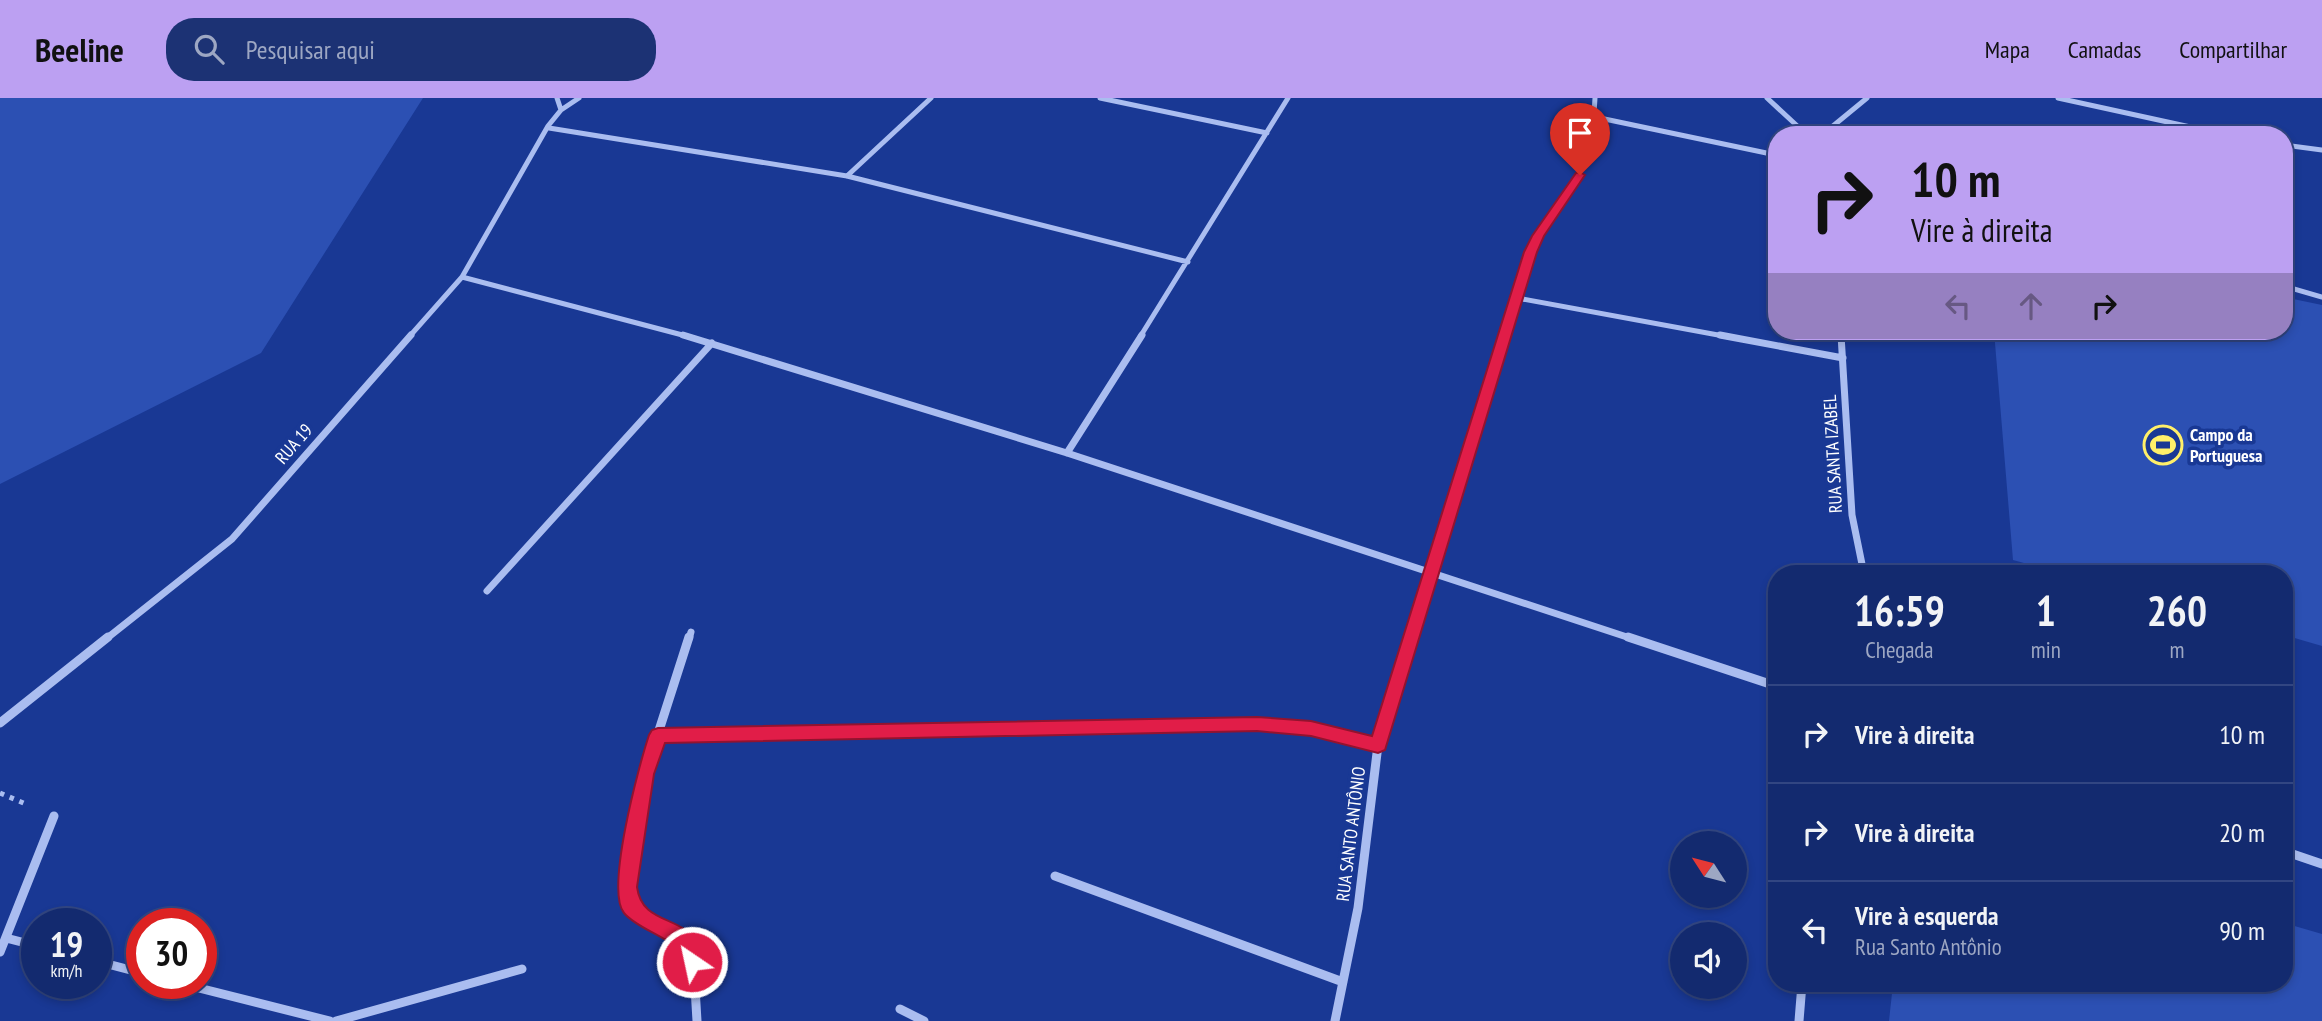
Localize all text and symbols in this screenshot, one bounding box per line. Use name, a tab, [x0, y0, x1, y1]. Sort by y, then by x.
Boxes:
search box	[166, 18, 656, 81]
text: Beeline	[35, 28, 124, 71]
icon: search	[190, 30, 228, 68]
text: Pesquisar aqui	[246, 33, 375, 66]
text: Mapa	[1985, 34, 2030, 65]
text: Camadas	[2068, 34, 2141, 65]
text: Compartilhar	[2179, 34, 2287, 65]
pin	[1550, 103, 1610, 175]
icon: arrive	[1561, 114, 1599, 152]
text: 10 m	[1911, 147, 2000, 211]
icon: right	[1796, 154, 1887, 245]
text: Vire à direita	[1911, 209, 2052, 251]
icon: left	[1939, 287, 1977, 325]
icon: ahead	[2012, 287, 2050, 325]
icon: right	[2085, 287, 2123, 325]
street label: RUA SANTA IZABEL	[1818, 394, 1847, 514]
street label: RUA 19	[270, 419, 317, 469]
place label: Campo da Portuguesa	[2190, 423, 2263, 467]
sports icon: Campo da Portuguesa	[2142, 424, 2184, 466]
text: 16:59	[1854, 583, 1945, 638]
text: 1	[2036, 583, 2056, 638]
text: 260	[2147, 583, 2207, 638]
text: Chegada	[1865, 635, 1934, 664]
text: min	[2031, 635, 2061, 664]
text: m	[2169, 635, 2184, 664]
icon: right	[1796, 715, 1834, 753]
text: Vire à direita	[1855, 718, 1974, 751]
text: 10 m	[2219, 718, 2265, 751]
street label: RUA SANTO ANTÔNIO	[1331, 765, 1370, 903]
icon: right	[1796, 813, 1834, 851]
text: Vire à direita	[1855, 816, 1974, 849]
text: 20 m	[2219, 816, 2265, 849]
north arrow	[1670, 831, 1746, 908]
map controls	[1670, 831, 1747, 999]
text: Vire à esquerda	[1855, 899, 1998, 932]
speed limit sign: 30	[126, 908, 217, 999]
icon: left	[1796, 911, 1834, 949]
text: 90 m	[2219, 914, 2265, 947]
text: 19	[50, 921, 83, 967]
button: sound	[1670, 922, 1747, 999]
position arrow	[655, 925, 729, 999]
text: Rua Santo Antônio	[1855, 932, 2002, 961]
text: km/h	[51, 959, 82, 982]

